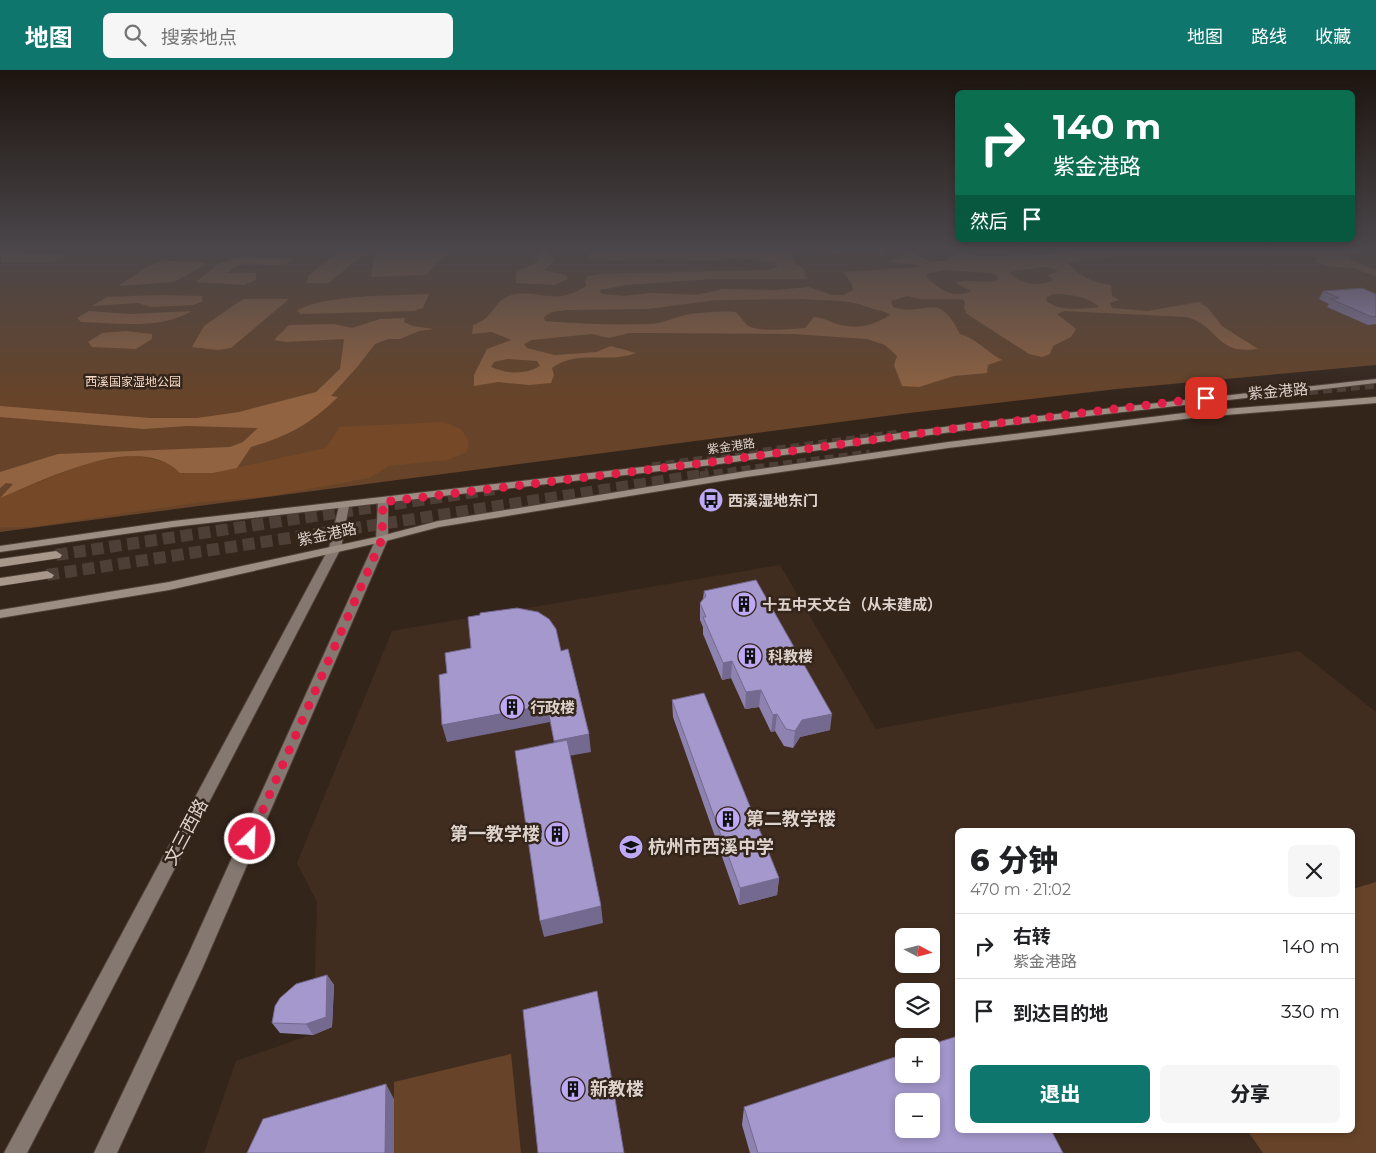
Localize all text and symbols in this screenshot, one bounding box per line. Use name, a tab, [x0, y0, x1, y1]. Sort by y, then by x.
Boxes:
search box	[103, 13, 453, 58]
icon: search	[121, 21, 149, 49]
text: 地图	[25, 23, 73, 52]
text: 搜索地点	[161, 26, 237, 49]
text: 地图	[1187, 26, 1223, 48]
text: 路线	[1251, 26, 1287, 48]
text: 收藏	[1315, 26, 1351, 48]
text: 140 m	[1053, 105, 1161, 148]
icon: right	[970, 110, 1035, 175]
text: 紫金港路	[1053, 153, 1141, 180]
icon: arrive	[1018, 205, 1046, 233]
text: 然后	[970, 210, 1008, 233]
park label: 西溪国家湿地公园	[85, 374, 181, 389]
pin	[1185, 377, 1227, 419]
street label: 紫金港路	[1247, 379, 1309, 403]
icon: arrive	[1192, 384, 1220, 412]
street label: 紫金港路	[706, 435, 756, 457]
bus stop icon: 西溪湿地东门	[698, 487, 724, 513]
place label: 西溪湿地东门	[728, 491, 818, 510]
street label: 紫金港路	[296, 518, 358, 550]
building icon: 十五中天文台（从未建成）	[731, 591, 757, 617]
place label: 十五中天文台（从未建成）	[762, 595, 942, 614]
building icon: 科教楼	[737, 643, 763, 669]
place label: 科教楼	[768, 647, 813, 666]
building icon: 行政楼	[499, 694, 525, 720]
place label: 行政楼	[530, 698, 575, 717]
street label: 文三西路	[159, 795, 213, 869]
building icon: 第二教学楼	[715, 806, 741, 832]
place label: 第二教学楼	[746, 808, 836, 830]
position arrow	[223, 812, 275, 864]
building icon: 第一教学楼	[544, 821, 570, 847]
place label: 第一教学楼	[450, 823, 540, 845]
school or university icon: 杭州市西溪中学	[618, 834, 644, 860]
place label: 杭州市西溪中学	[648, 836, 774, 858]
text: 6 分钟	[970, 842, 1058, 879]
button: close	[1288, 845, 1340, 897]
text: 470 m · 21:02	[970, 880, 1071, 899]
text: 右转	[1013, 925, 1051, 948]
north arrow	[895, 928, 940, 972]
map controls	[895, 928, 940, 1138]
icon: right	[970, 932, 998, 960]
text: 140 m	[1283, 935, 1340, 958]
text: 紫金港路	[1013, 952, 1077, 971]
button: layers	[895, 983, 940, 1028]
icon: arrive	[970, 997, 998, 1025]
text: 330 m	[1281, 1000, 1340, 1023]
text: 到达目的地	[1013, 1002, 1108, 1025]
button: +	[895, 1038, 940, 1083]
button: 退出	[970, 1065, 1150, 1123]
button: 分享	[1160, 1065, 1340, 1123]
building icon: 新教楼	[560, 1076, 586, 1102]
place label: 新教楼	[590, 1078, 644, 1100]
button: −	[895, 1093, 940, 1138]

